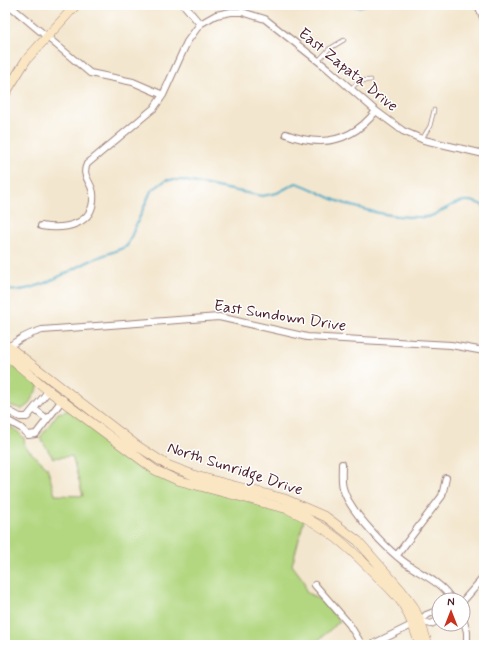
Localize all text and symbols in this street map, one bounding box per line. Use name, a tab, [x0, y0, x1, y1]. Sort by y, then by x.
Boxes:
street label: East Zapata Drive	[294, 23, 402, 117]
street label: East Sundown Drive	[212, 295, 348, 337]
street label: North Sunridge Drive	[164, 437, 305, 502]
north arrow	[431, 592, 471, 632]
text: N	[447, 596, 455, 610]

